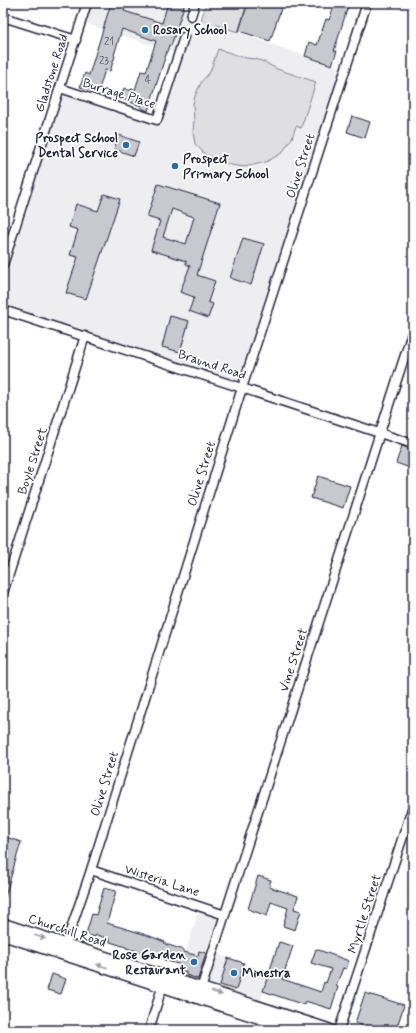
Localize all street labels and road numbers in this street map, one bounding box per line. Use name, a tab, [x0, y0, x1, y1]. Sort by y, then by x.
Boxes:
street label: Gladstone Road	[31, 32, 73, 114]
street label: Burrage Place	[80, 75, 158, 113]
street label: Olive Street	[283, 131, 319, 200]
street label: Braund Road	[176, 346, 248, 384]
street label: Boyle Street	[14, 425, 52, 497]
street label: Olive Street	[184, 439, 220, 509]
street label: Vine Street	[276, 626, 312, 694]
street label: Olive Street	[87, 749, 123, 819]
street label: Wisteria Lane	[123, 861, 202, 901]
street label: Myrtle Street	[344, 872, 386, 956]
street label: Churchill Road	[26, 910, 108, 952]

